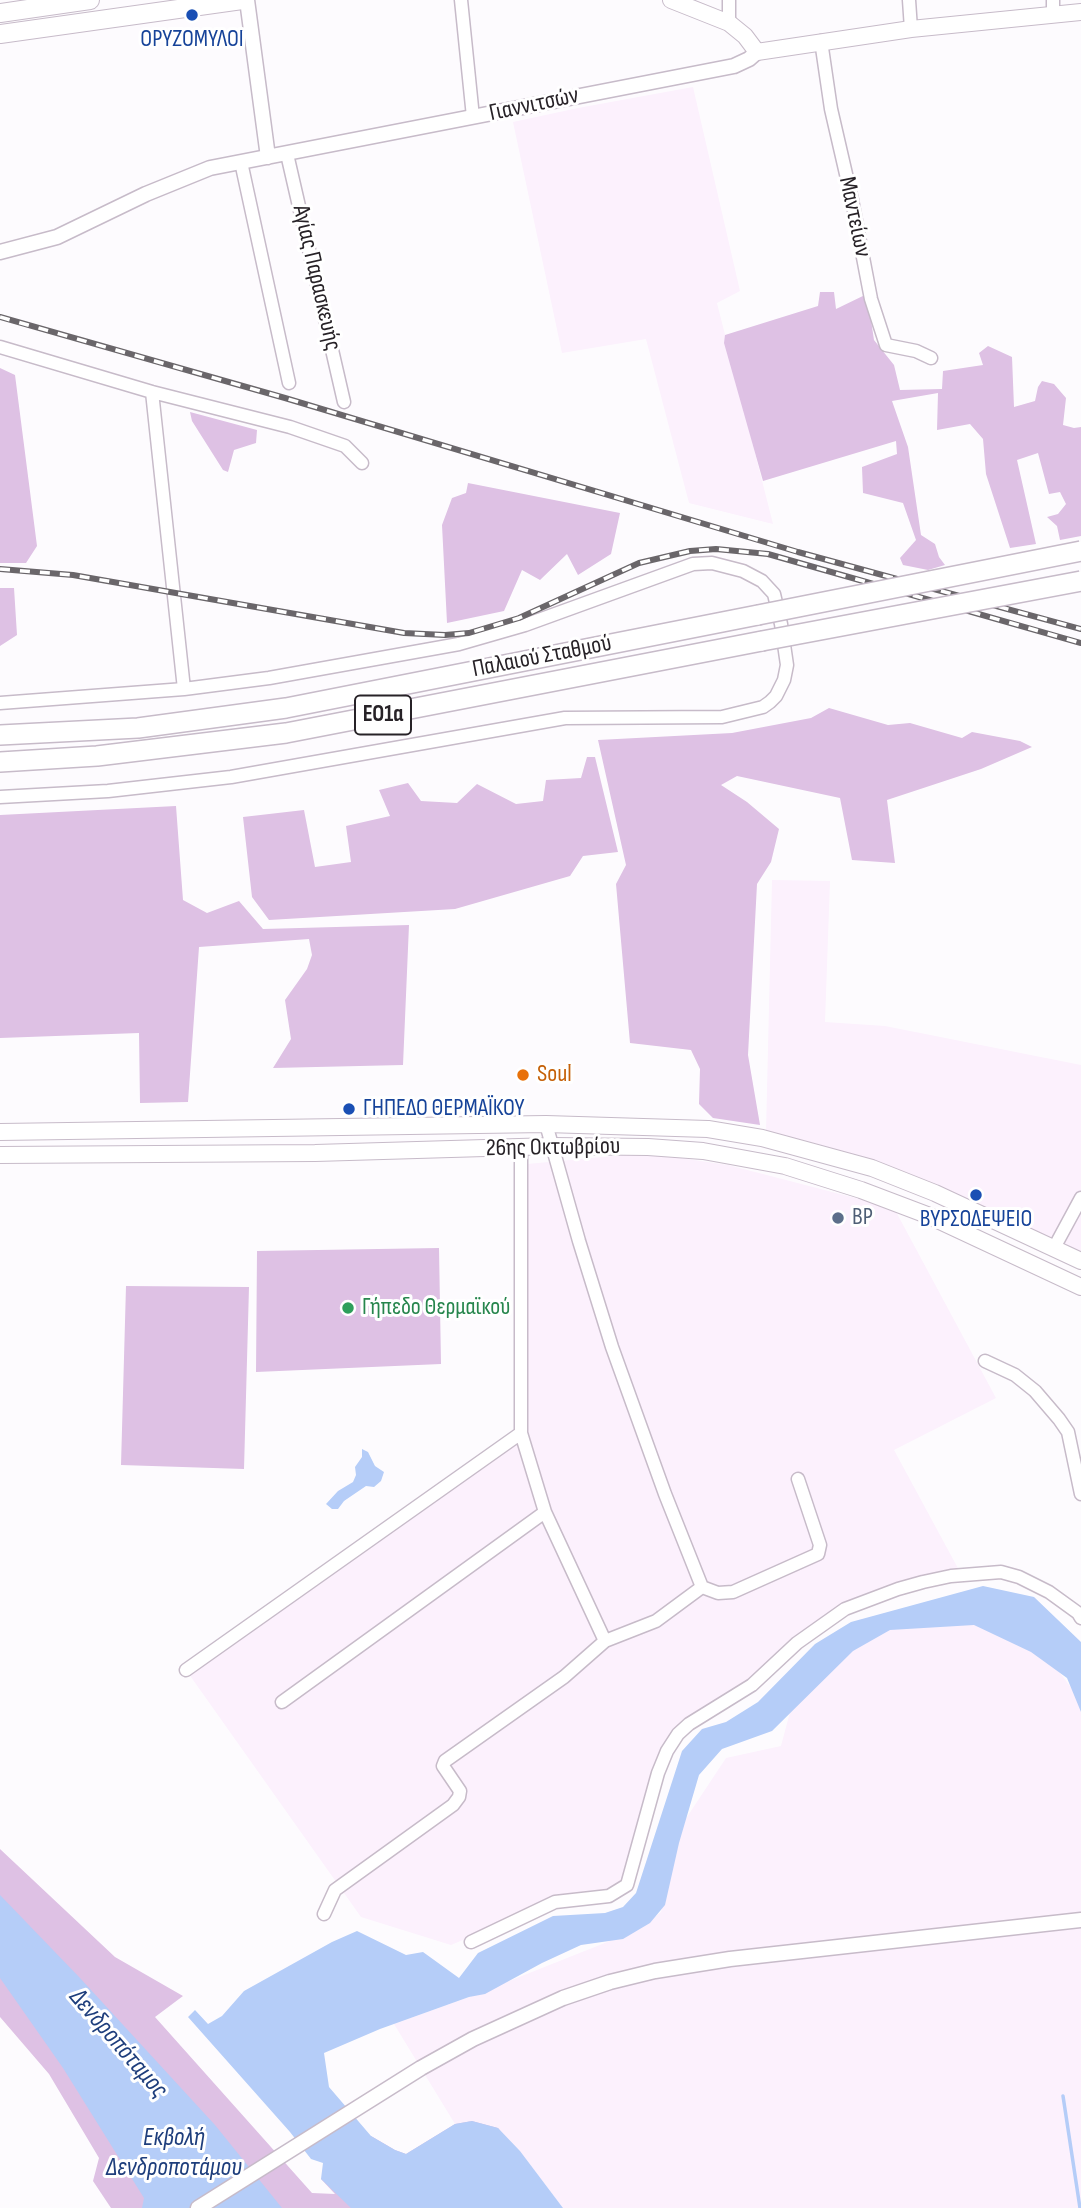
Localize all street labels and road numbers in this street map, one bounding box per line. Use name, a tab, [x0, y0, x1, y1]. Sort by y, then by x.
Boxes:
street label: Γιαννιτσών	[487, 82, 581, 128]
street label: Μαντείων	[831, 174, 877, 260]
street label: Αγίας Παρασκευής	[285, 202, 347, 354]
street label: Παλαιού Σταθμού	[470, 629, 614, 685]
road number: ΕΟ1α	[355, 695, 411, 734]
street label: 26ης Οκτωβρίου	[486, 1132, 620, 1164]

